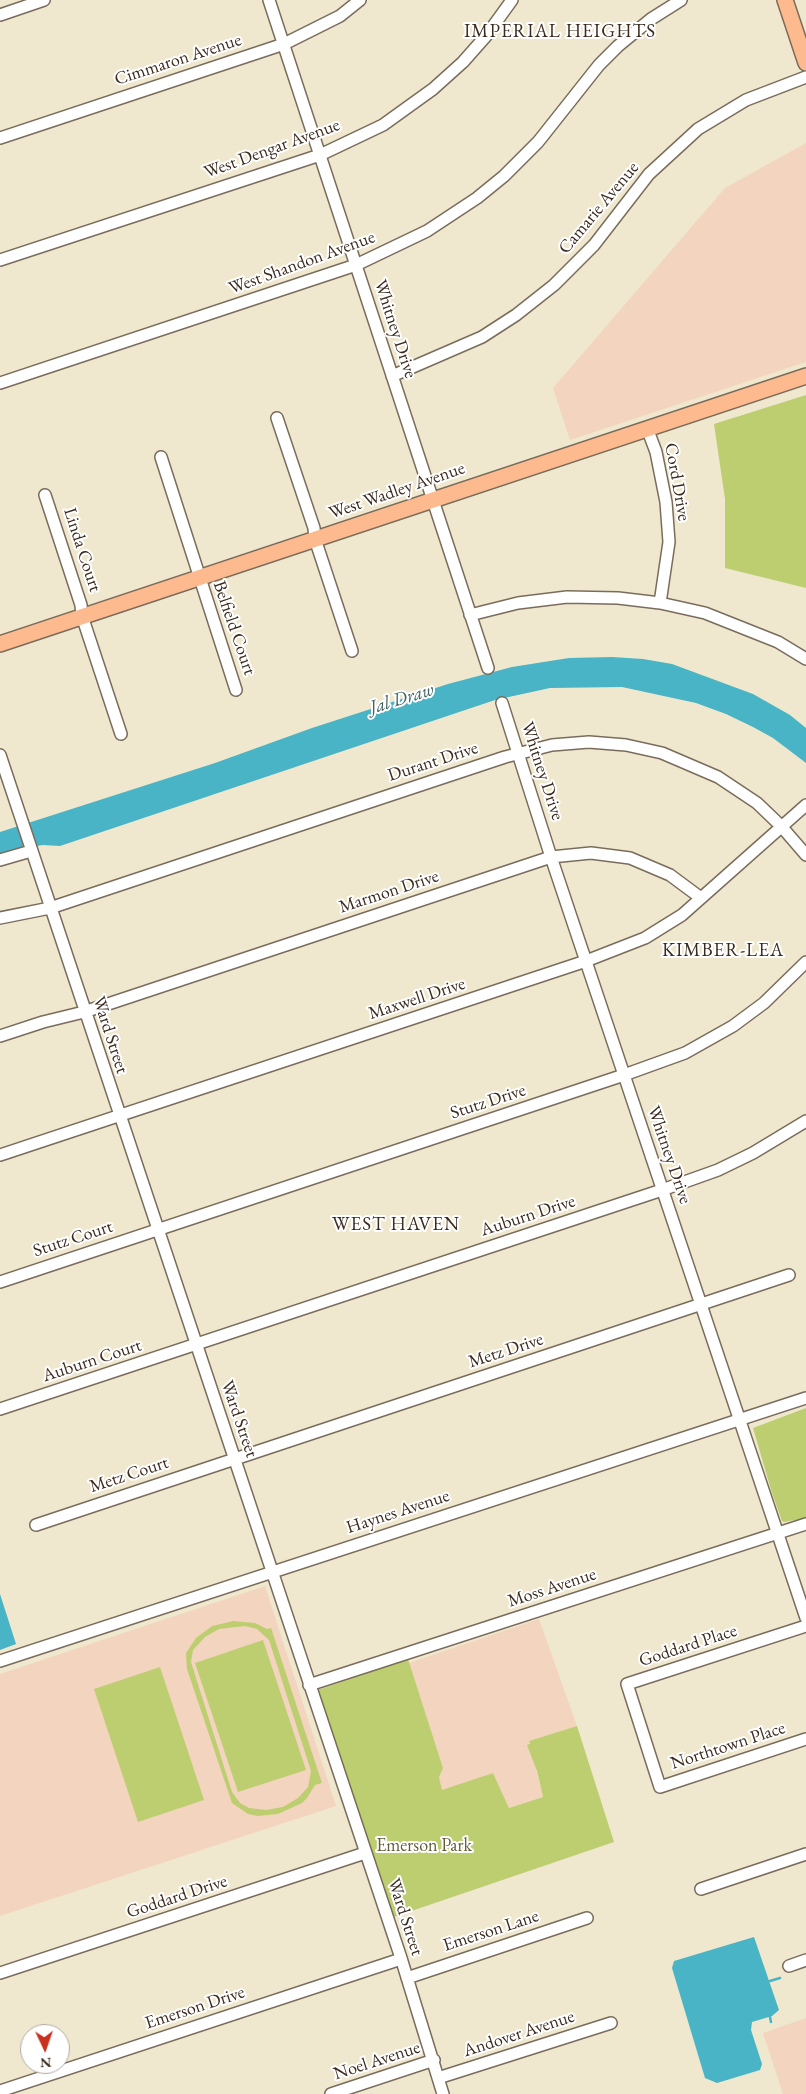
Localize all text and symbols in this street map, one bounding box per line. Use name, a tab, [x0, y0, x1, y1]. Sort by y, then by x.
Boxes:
district label: IMPERIAL HEIGHTS	[462, 21, 658, 43]
street label: Cimmaron Avenue	[112, 29, 244, 91]
street label: West Dengar Avenue	[201, 114, 343, 184]
street label: Camarie Avenue	[554, 157, 644, 259]
street label: West Shandon Avenue	[226, 227, 378, 299]
street label: Whitney Drive	[369, 277, 421, 381]
street label: Cord Drive	[660, 441, 694, 523]
street label: West Wadley Avenue	[326, 458, 468, 524]
street label: Linda Court	[58, 505, 106, 595]
street label: Belfield Court	[208, 578, 260, 678]
water label: Jal Draw	[367, 679, 437, 719]
street label: Whitney Drive	[516, 719, 568, 823]
street label: Durant Drive	[385, 737, 481, 787]
street label: Marmon Drive	[336, 866, 442, 918]
district label: KIMBER-LEA	[661, 940, 785, 962]
street label: Maxwell Drive	[366, 973, 468, 1025]
street label: Ward Street	[87, 994, 133, 1076]
street label: Stutz Drive	[448, 1080, 528, 1124]
street label: Whitney Drive	[642, 1103, 696, 1207]
street label: Auburn Drive	[478, 1191, 578, 1241]
district label: WEST HAVEN	[331, 1214, 461, 1236]
street label: Stutz Court	[30, 1216, 116, 1262]
street label: Metz Drive	[466, 1329, 546, 1373]
street label: Auburn Court	[40, 1335, 144, 1387]
street label: Ward Street	[216, 1378, 262, 1460]
street label: Metz Court	[87, 1452, 171, 1498]
street label: Haynes Avenue	[344, 1485, 452, 1539]
street label: Moss Avenue	[505, 1564, 599, 1612]
street label: Goddard Place	[636, 1620, 740, 1672]
street label: Northtown Place	[668, 1717, 788, 1775]
park label: Emerson Park	[376, 1835, 472, 1857]
street label: Goddard Drive	[124, 1871, 230, 1923]
street label: Ward Street	[382, 1876, 428, 1958]
street label: Emerson Lane	[440, 1905, 542, 1957]
street label: Emerson Drive	[142, 1982, 248, 2034]
street label: Andover Avenue	[461, 2006, 577, 2062]
north arrow	[20, 2024, 70, 2074]
street label: Noel Avenue	[331, 2037, 423, 2085]
text: N	[40, 2054, 52, 2072]

